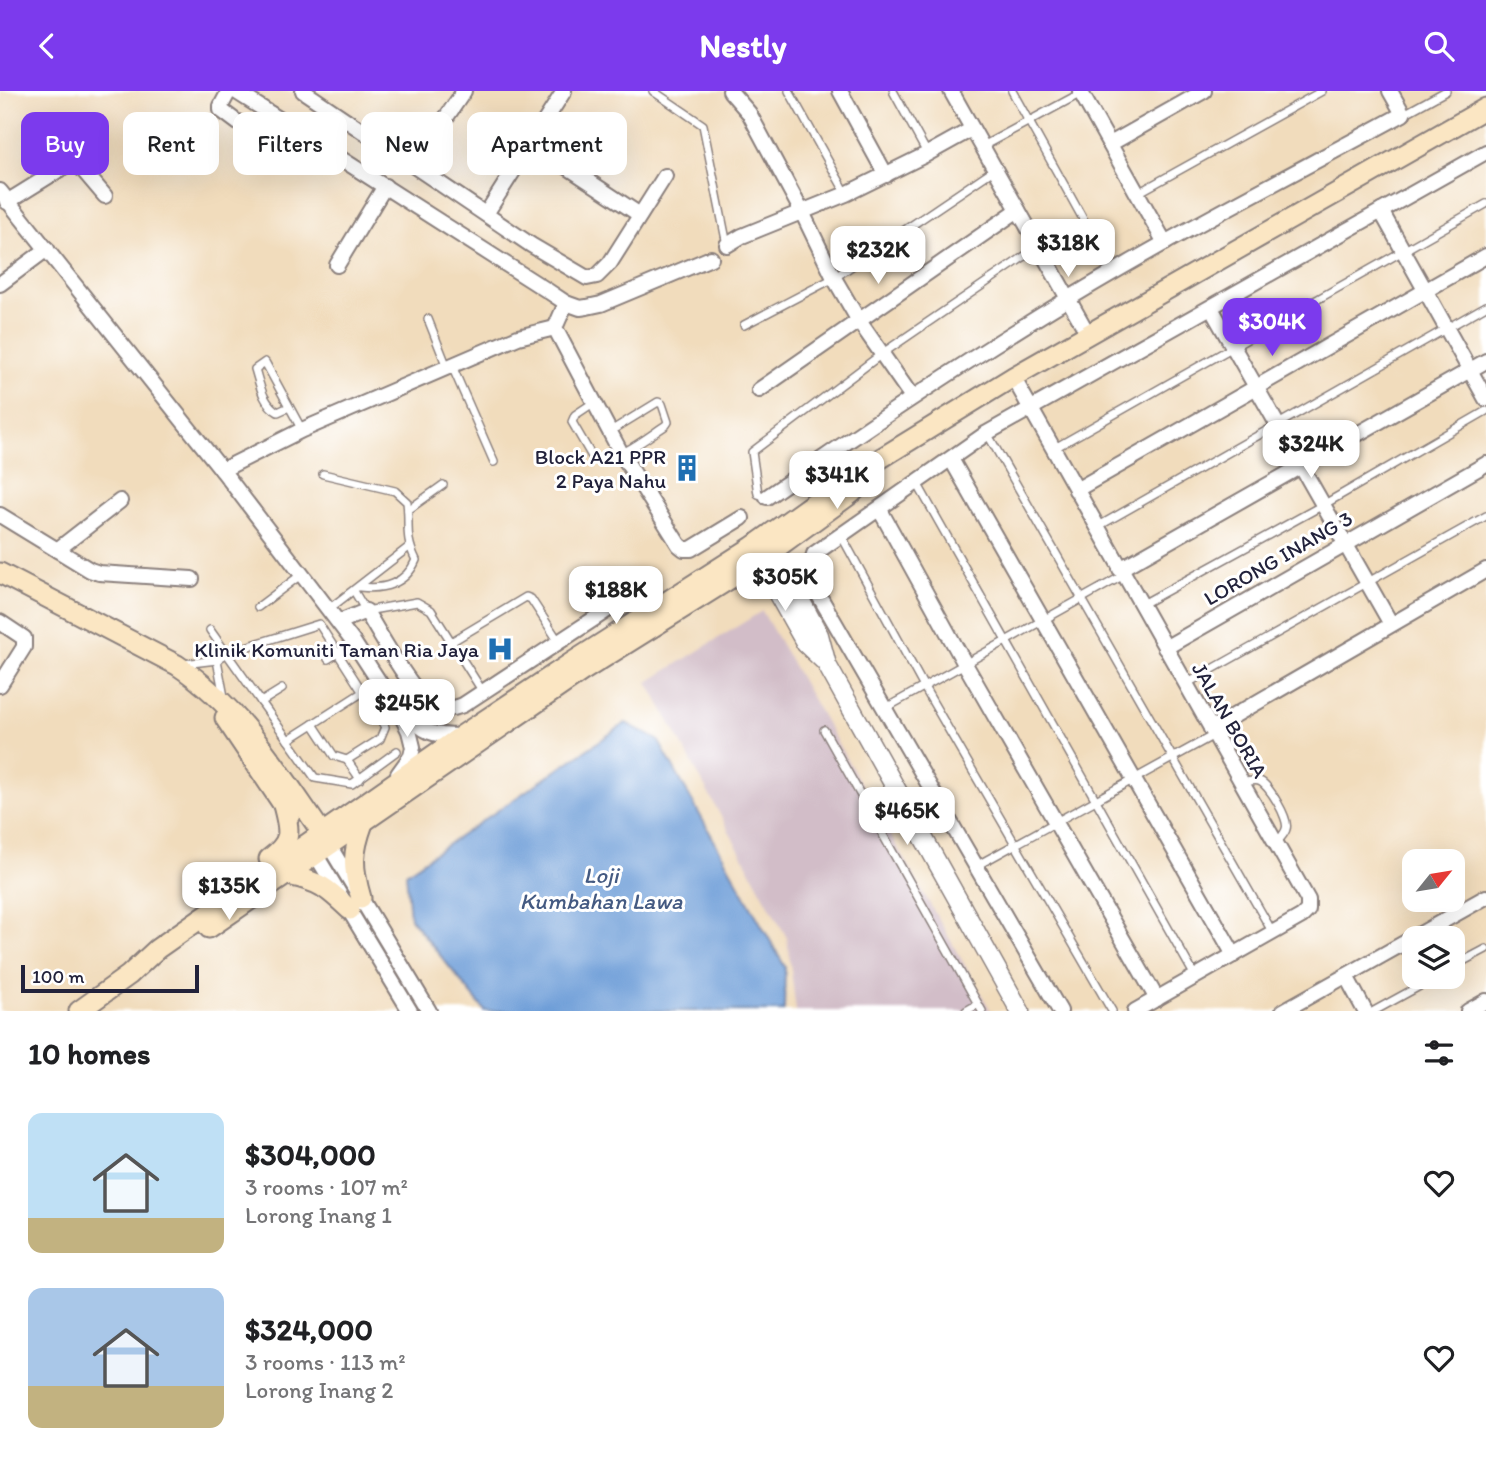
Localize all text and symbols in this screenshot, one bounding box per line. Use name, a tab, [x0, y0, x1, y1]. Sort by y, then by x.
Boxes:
icon: back	[28, 27, 66, 65]
text: Nestly	[699, 27, 787, 65]
icon: search	[1420, 27, 1458, 65]
chip: Buy	[21, 112, 109, 175]
chip: Rent	[123, 112, 219, 175]
chip: Filters	[233, 112, 347, 175]
chip: New	[361, 112, 453, 175]
chip: Apartment	[467, 112, 627, 175]
pin: $318K	[1019, 219, 1117, 279]
pin: $232K	[829, 227, 927, 286]
text: $318K	[1037, 228, 1099, 256]
text: $232K	[846, 235, 910, 263]
pin: $304K	[1223, 299, 1321, 358]
text: $304K	[1239, 307, 1305, 335]
pin: $324K	[1262, 421, 1360, 480]
text: $324K	[1279, 429, 1343, 457]
place label: Block A21 PPR 2 Paya Nahu	[535, 444, 666, 493]
pin: $341K	[788, 451, 886, 511]
building icon: Block A21 PPR 2 Paya Nahu	[672, 453, 702, 483]
text: $341K	[805, 460, 869, 488]
street label: LORONG INANG 3	[1199, 505, 1357, 611]
pin: $305K	[736, 553, 834, 613]
text: $305K	[752, 562, 818, 590]
pin: $188K	[567, 567, 665, 626]
text: $188K	[585, 575, 647, 603]
hospital icon: Klinik Komuniti Taman Ria Jaya	[485, 634, 515, 664]
place label: Klinik Komuniti Taman Ria Jaya	[194, 637, 479, 662]
street label: JALAN BORIA	[1187, 658, 1273, 783]
pin: $245K	[358, 679, 456, 739]
text: $245K	[375, 688, 439, 716]
pin: $465K	[858, 787, 956, 847]
text: $465K	[875, 796, 939, 824]
north arrow	[1402, 849, 1465, 912]
map controls	[1402, 849, 1465, 989]
water label: Loji Kumbahan Lawa	[520, 861, 683, 915]
pin: $135K	[180, 863, 278, 922]
text: $135K	[198, 871, 260, 899]
button: layers	[1402, 926, 1465, 989]
scale bar	[21, 962, 200, 994]
text: 100 m	[32, 965, 84, 988]
icon: filters	[1420, 1034, 1458, 1072]
text: 10 homes	[28, 1035, 151, 1072]
text: $304,000	[245, 1136, 376, 1173]
icon: home	[84, 1141, 168, 1225]
icon: heart	[1420, 1164, 1458, 1202]
text: 3 rooms · 107 m²	[245, 1173, 408, 1201]
text: Lorong Inang 1	[245, 1201, 392, 1229]
text: $324,000	[245, 1311, 373, 1348]
icon: home	[84, 1316, 168, 1400]
icon: heart	[1420, 1339, 1458, 1377]
text: 3 rooms · 113 m²	[245, 1348, 406, 1376]
text: Lorong Inang 2	[245, 1376, 393, 1404]

